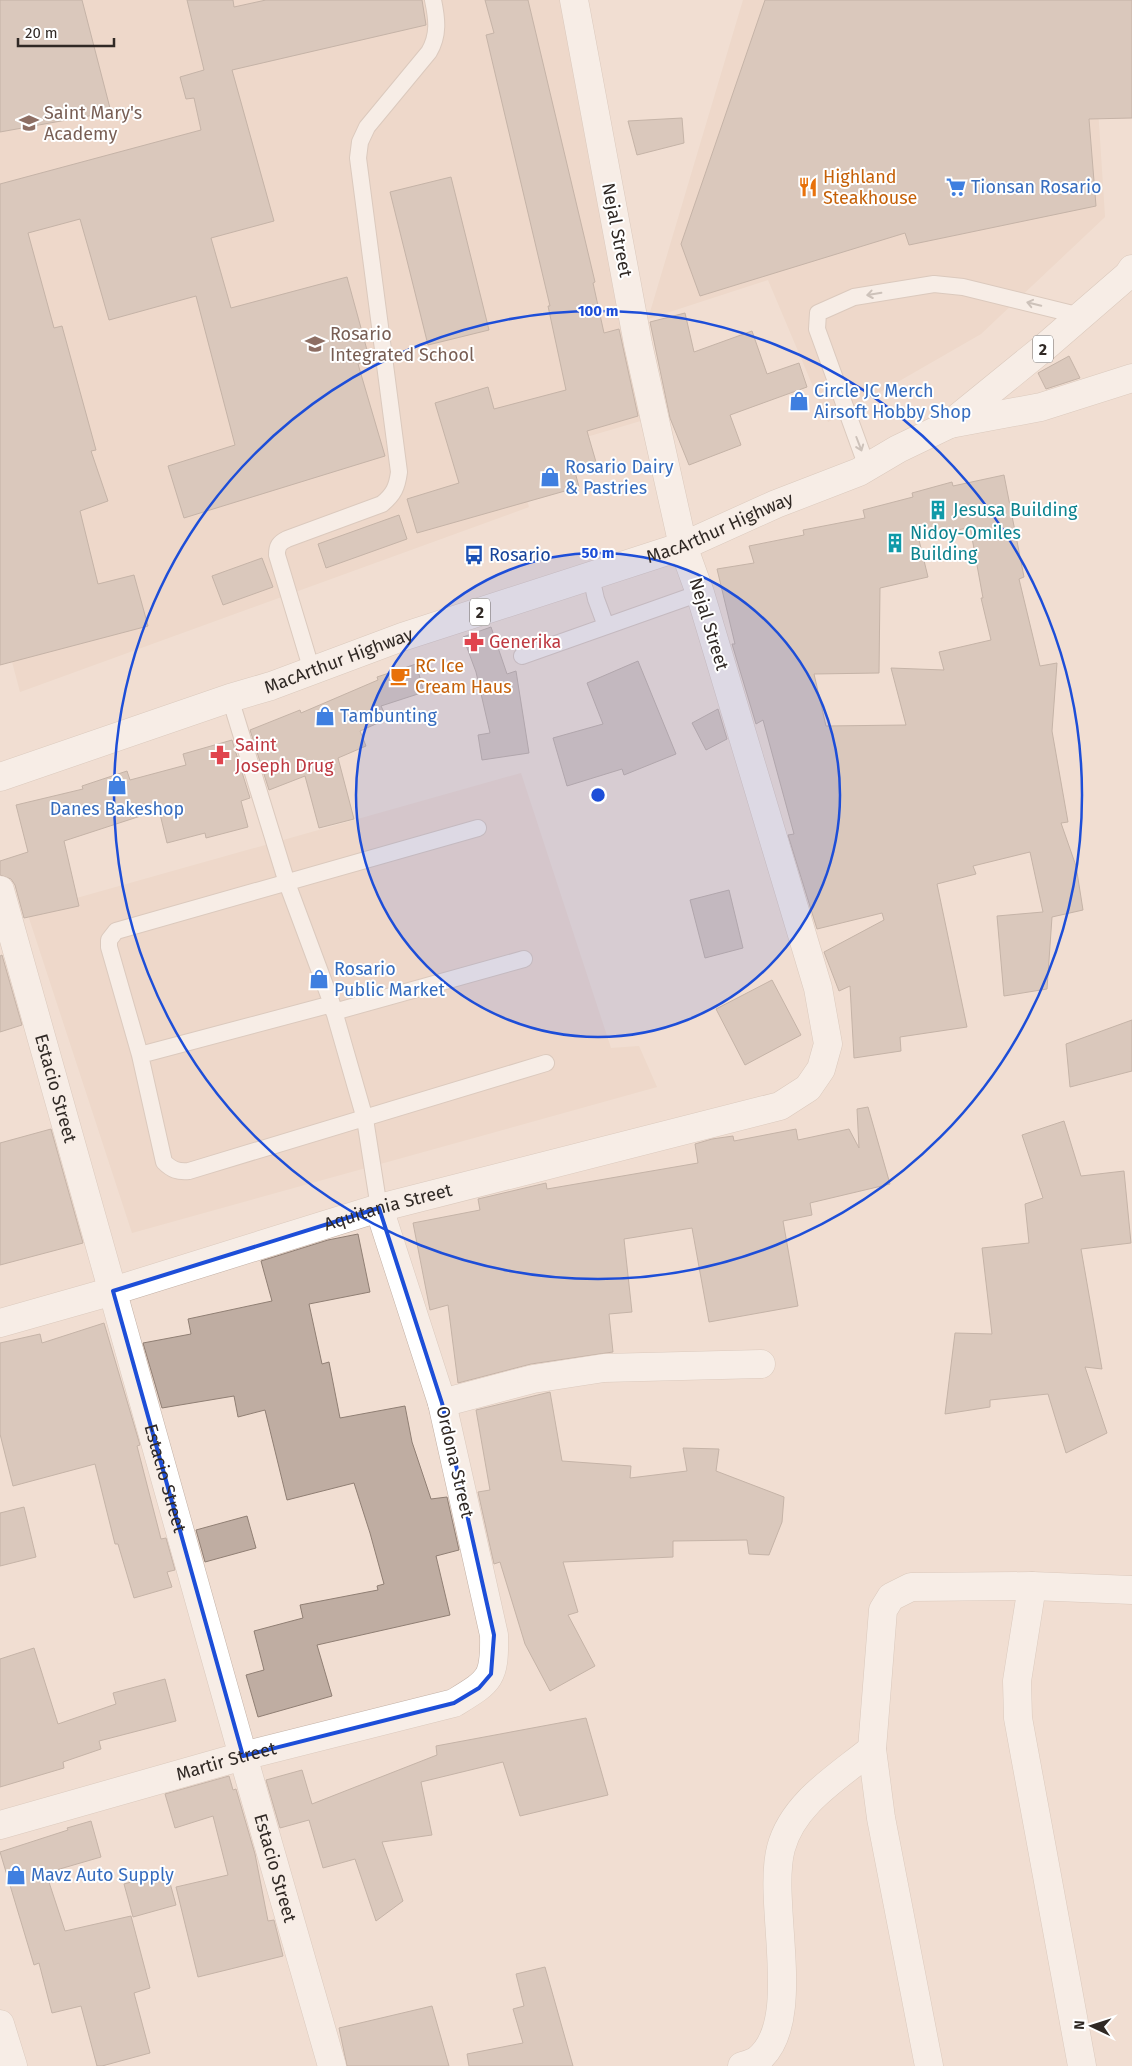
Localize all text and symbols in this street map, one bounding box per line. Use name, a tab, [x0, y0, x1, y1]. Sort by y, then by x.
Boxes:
scale bar	[18, 15, 114, 47]
text: 20 m	[25, 24, 58, 42]
place label: Saint Mary's Academy	[44, 102, 142, 145]
school or university icon: Saint Mary's Academy	[18, 112, 40, 134]
place label: Highland Steakhouse	[823, 166, 917, 209]
restaurant icon: Highland Steakhouse	[797, 176, 819, 198]
supermarket icon: Tionsan Rosario	[945, 176, 967, 198]
place label: Tionsan Rosario	[971, 176, 1101, 198]
street label: Nejal Street	[597, 181, 637, 280]
one-way arrow	[866, 289, 882, 299]
one-way arrow	[1026, 299, 1042, 308]
text: 100 m	[578, 302, 618, 320]
place label: Rosario Integrated School	[330, 323, 474, 366]
school or university icon: Rosario Integrated School	[304, 333, 326, 355]
road number: 2	[1033, 336, 1053, 362]
place label: Circle JC Merch Airsoft Hobby Shop	[814, 380, 972, 423]
shop icon: Circle JC Merch Airsoft Hobby Shop	[788, 390, 810, 412]
one-way arrow	[855, 436, 864, 451]
place label: Rosario Dairy & Pastries	[565, 456, 674, 499]
shop icon: Rosario Dairy & Pastries	[539, 466, 561, 488]
street label: MacArthur Highway	[644, 487, 796, 568]
building icon: Jesusa Building	[927, 499, 949, 521]
place label: Jesusa Building	[953, 499, 1078, 521]
place label: Nidoy-Omiles Building	[910, 522, 1021, 565]
building icon: Nidoy-Omiles Building	[884, 532, 906, 554]
bus stop icon: Rosario	[463, 544, 485, 566]
place label: Rosario	[489, 544, 551, 566]
text: 50 m	[581, 544, 615, 562]
street label: Nejal Street	[684, 575, 734, 673]
road number: 2	[470, 598, 490, 626]
street label: MacArthur Highway	[261, 623, 416, 699]
pharmacy icon: Generika	[463, 631, 485, 653]
place label: Generika	[489, 631, 561, 653]
place label: RC Ice Cream Haus	[415, 655, 512, 698]
cafe icon: RC Ice Cream Haus	[389, 665, 411, 687]
shop icon: Tambunting	[314, 705, 336, 727]
place label: Tambunting	[340, 705, 437, 727]
place label: Saint Joseph Drug	[235, 734, 334, 777]
pharmacy icon: Saint Joseph Drug	[209, 744, 231, 766]
shop icon: Danes Bakeshop	[106, 774, 128, 796]
centre of rings	[589, 786, 607, 804]
place label: Danes Bakeshop	[50, 798, 184, 820]
place label: Rosario Public Market	[334, 958, 445, 1001]
shop icon: Rosario Public Market	[308, 968, 330, 990]
street label: Estacio Street	[30, 1031, 82, 1146]
street label: Aquitania Street	[321, 1179, 455, 1235]
street label: Ordona Street	[431, 1404, 479, 1521]
street label: Estacio Street	[139, 1421, 191, 1536]
street label: Martir Street	[174, 1737, 279, 1785]
street label: Estacio Street	[249, 1811, 301, 1925]
shop icon: Mavz Auto Supply	[5, 1864, 27, 1886]
place label: Mavz Auto Supply	[31, 1864, 174, 1886]
north arrow	[1067, 2001, 1117, 2051]
text: N	[1071, 2020, 1088, 2030]

